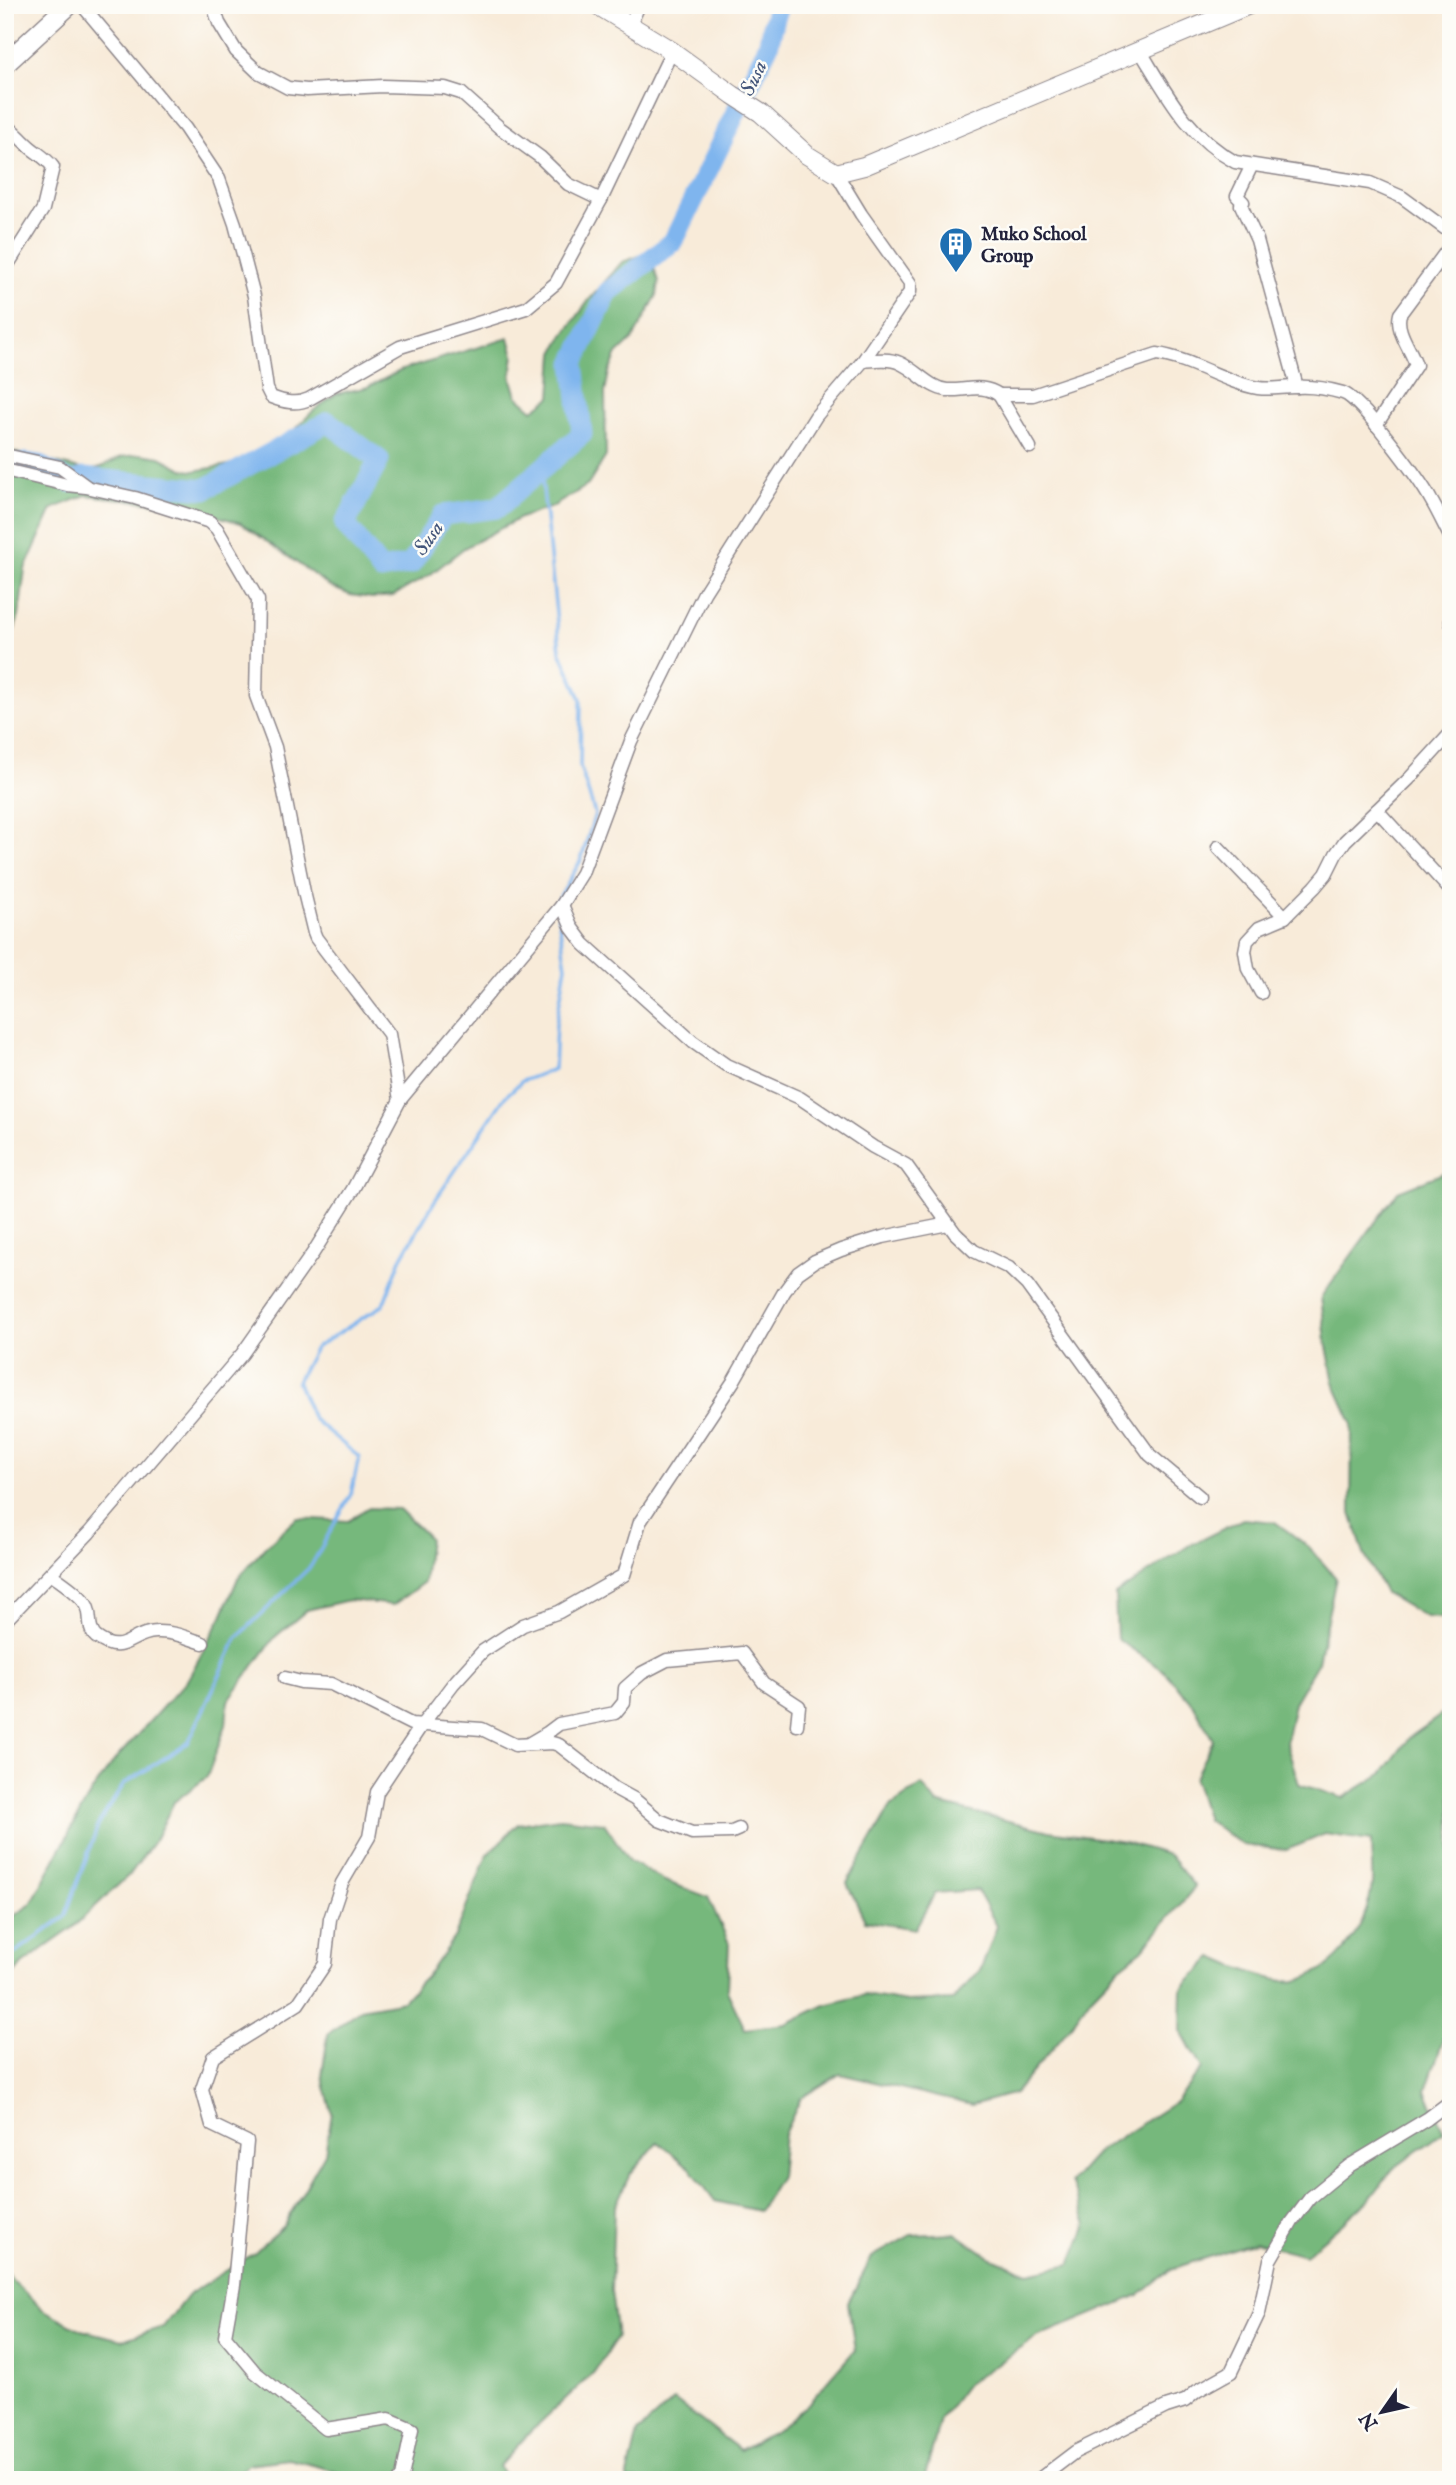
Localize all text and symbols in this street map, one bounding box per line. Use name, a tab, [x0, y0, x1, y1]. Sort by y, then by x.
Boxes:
water label: Susa	[734, 57, 774, 101]
place label: Muko School Group	[981, 223, 1087, 269]
building icon: Muko School Group	[937, 225, 975, 274]
water label: Susa	[408, 516, 451, 561]
north arrow	[1348, 2376, 1418, 2446]
text: N	[1355, 2406, 1385, 2435]

